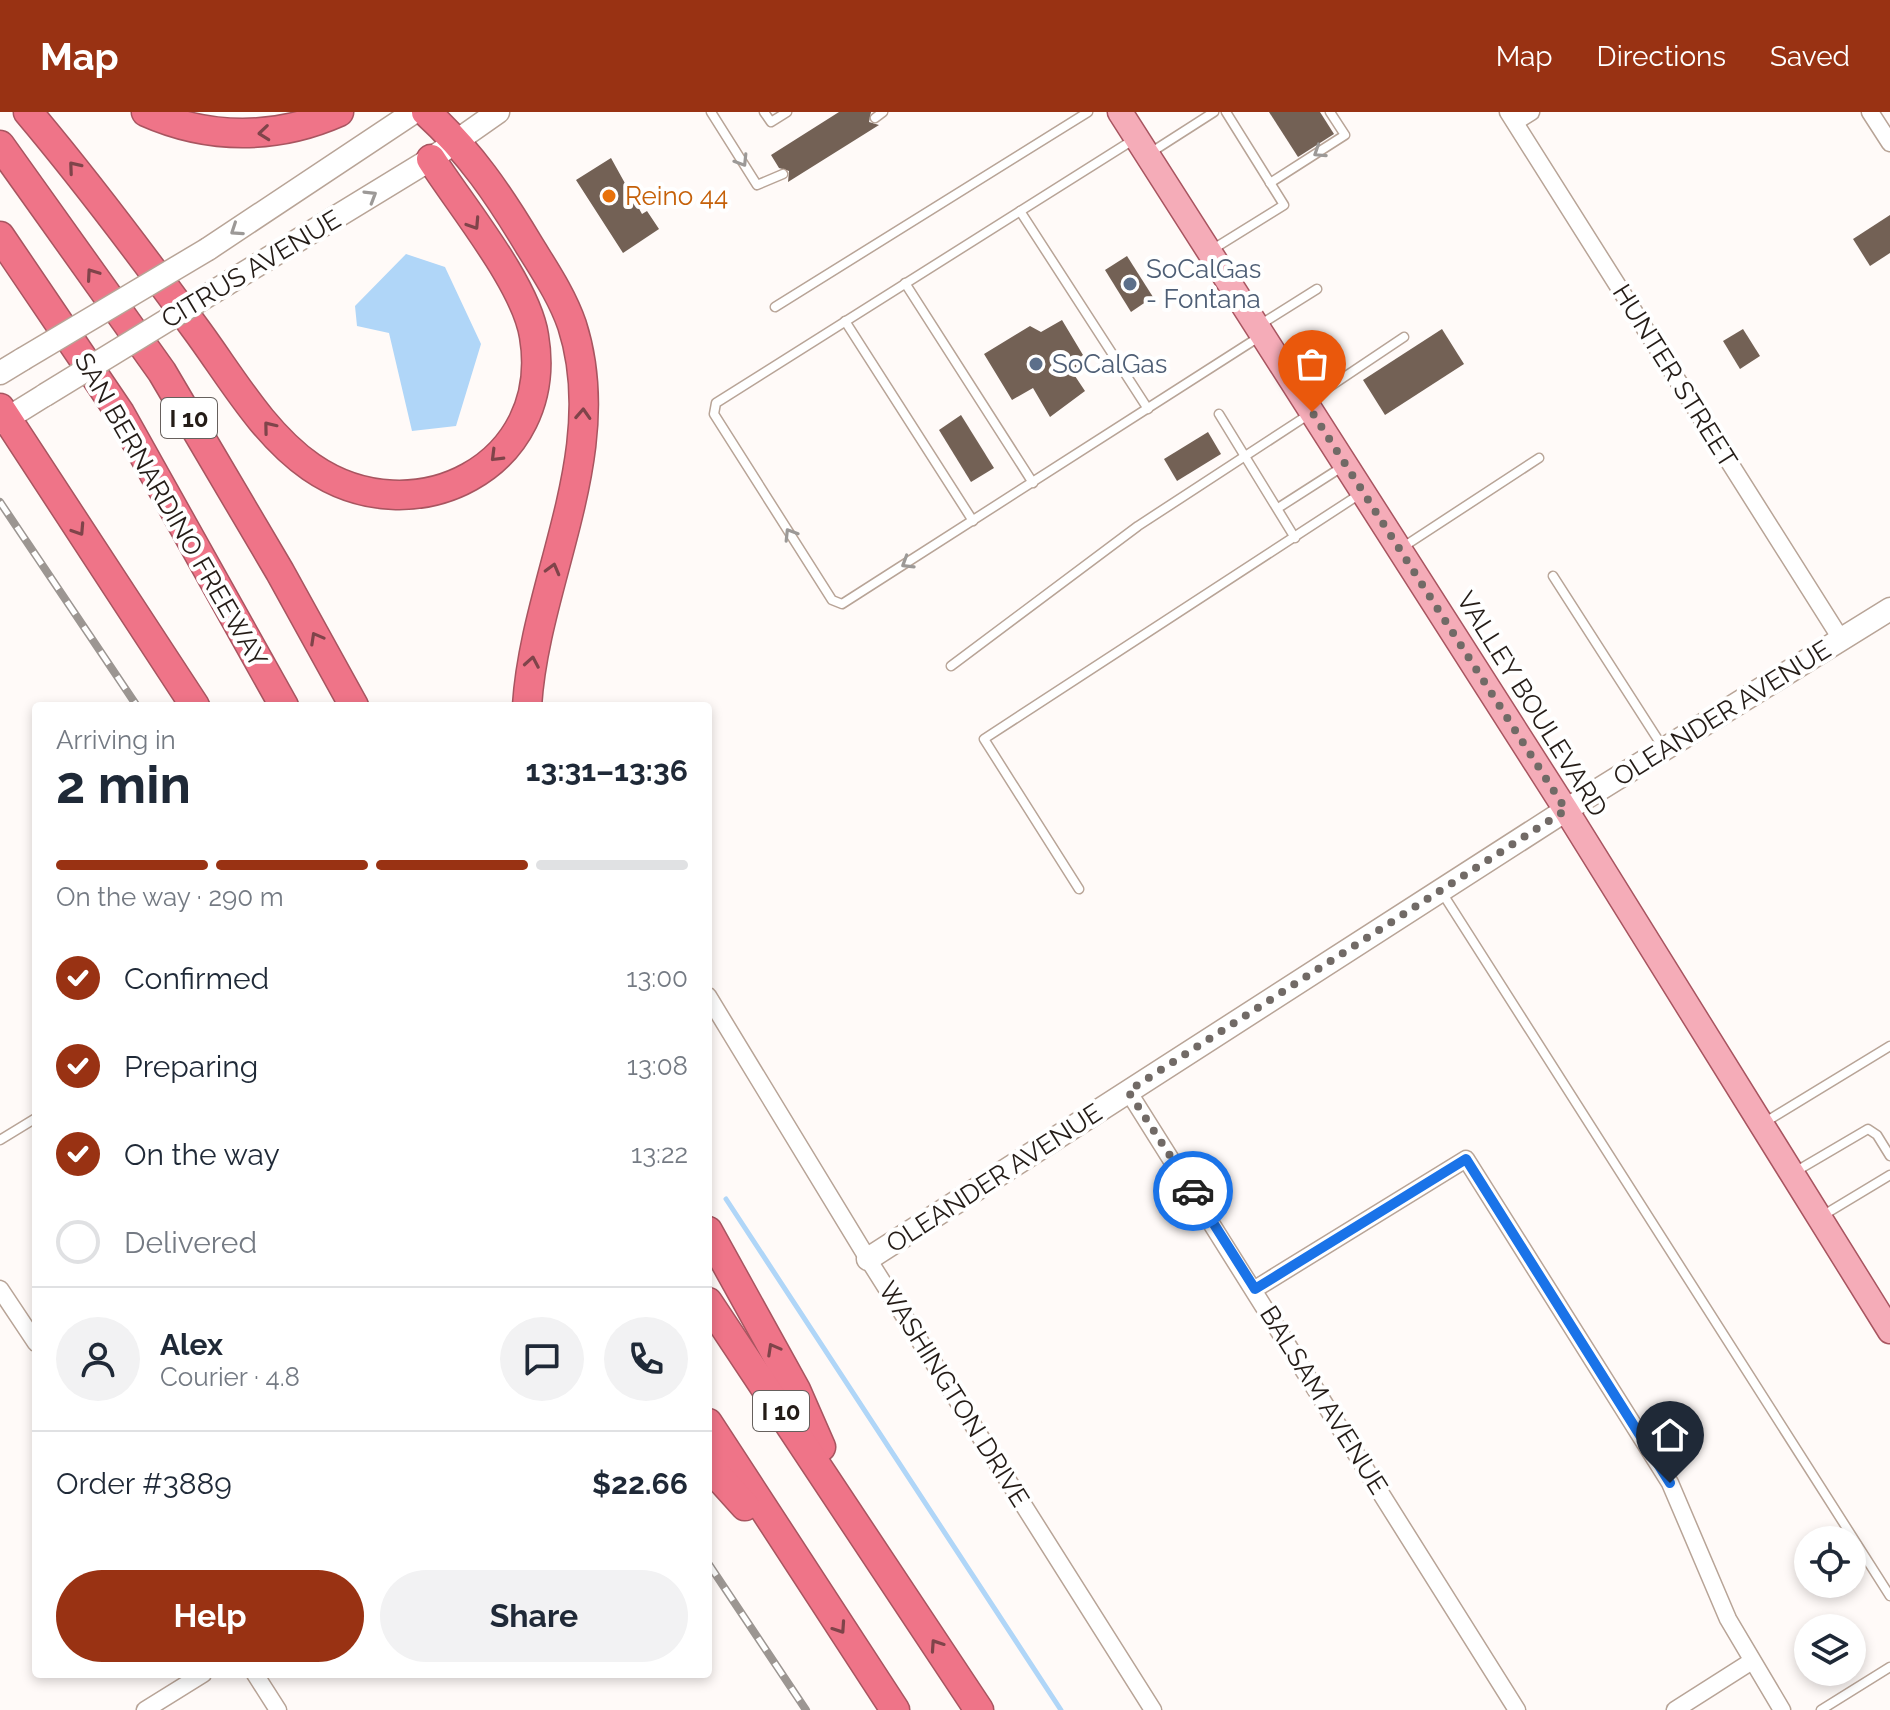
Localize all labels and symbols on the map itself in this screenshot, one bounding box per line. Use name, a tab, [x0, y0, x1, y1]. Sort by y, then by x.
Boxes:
one-way arrow	[257, 124, 270, 141]
one-way arrow	[1313, 142, 1328, 157]
one-way arrow	[732, 152, 747, 167]
one-way arrow	[69, 161, 84, 176]
place label: Reino 44	[625, 181, 728, 211]
marker: Reino 44	[600, 187, 618, 205]
one-way arrow	[362, 190, 377, 205]
street label: CITRUS AVENUE	[156, 204, 346, 334]
one-way arrow	[464, 216, 479, 230]
one-way arrow	[230, 221, 245, 236]
place label: SoCalGas - Fontana	[1146, 254, 1261, 314]
one-way arrow	[87, 268, 102, 282]
marker: SoCalGas - Fontana	[1121, 275, 1139, 293]
street label: HUNTER STREET	[1607, 279, 1744, 473]
pin	[1278, 330, 1346, 412]
street label: SAN BERNARDINO FREEWAY	[69, 348, 273, 672]
place label: SoCalGas	[1052, 349, 1167, 379]
marker: SoCalGas	[1027, 355, 1045, 373]
road number: I 10	[161, 398, 217, 438]
one-way arrow	[575, 407, 592, 420]
one-way arrow	[265, 421, 279, 436]
one-way arrow	[491, 447, 505, 462]
one-way arrow	[69, 522, 84, 536]
one-way arrow	[785, 528, 800, 543]
one-way arrow	[901, 554, 916, 569]
one-way arrow	[543, 562, 560, 576]
street label: VALLEY BOULEVARD	[1451, 586, 1613, 822]
one-way arrow	[311, 631, 326, 646]
street label: OLEANDER AVENUE	[1608, 634, 1836, 792]
one-way arrow	[523, 656, 540, 669]
street label: OLEANDER AVENUE	[881, 1097, 1107, 1259]
courier	[1153, 1151, 1233, 1231]
street label: WASHINGTON DRIVE	[872, 1276, 1036, 1512]
street label: BALSAM AVENUE	[1254, 1300, 1394, 1500]
one-way arrow	[767, 1344, 783, 1358]
road number: I 10	[753, 1391, 809, 1431]
pin	[1636, 1401, 1704, 1483]
one-way arrow	[830, 1619, 845, 1633]
one-way arrow	[931, 1639, 946, 1654]

